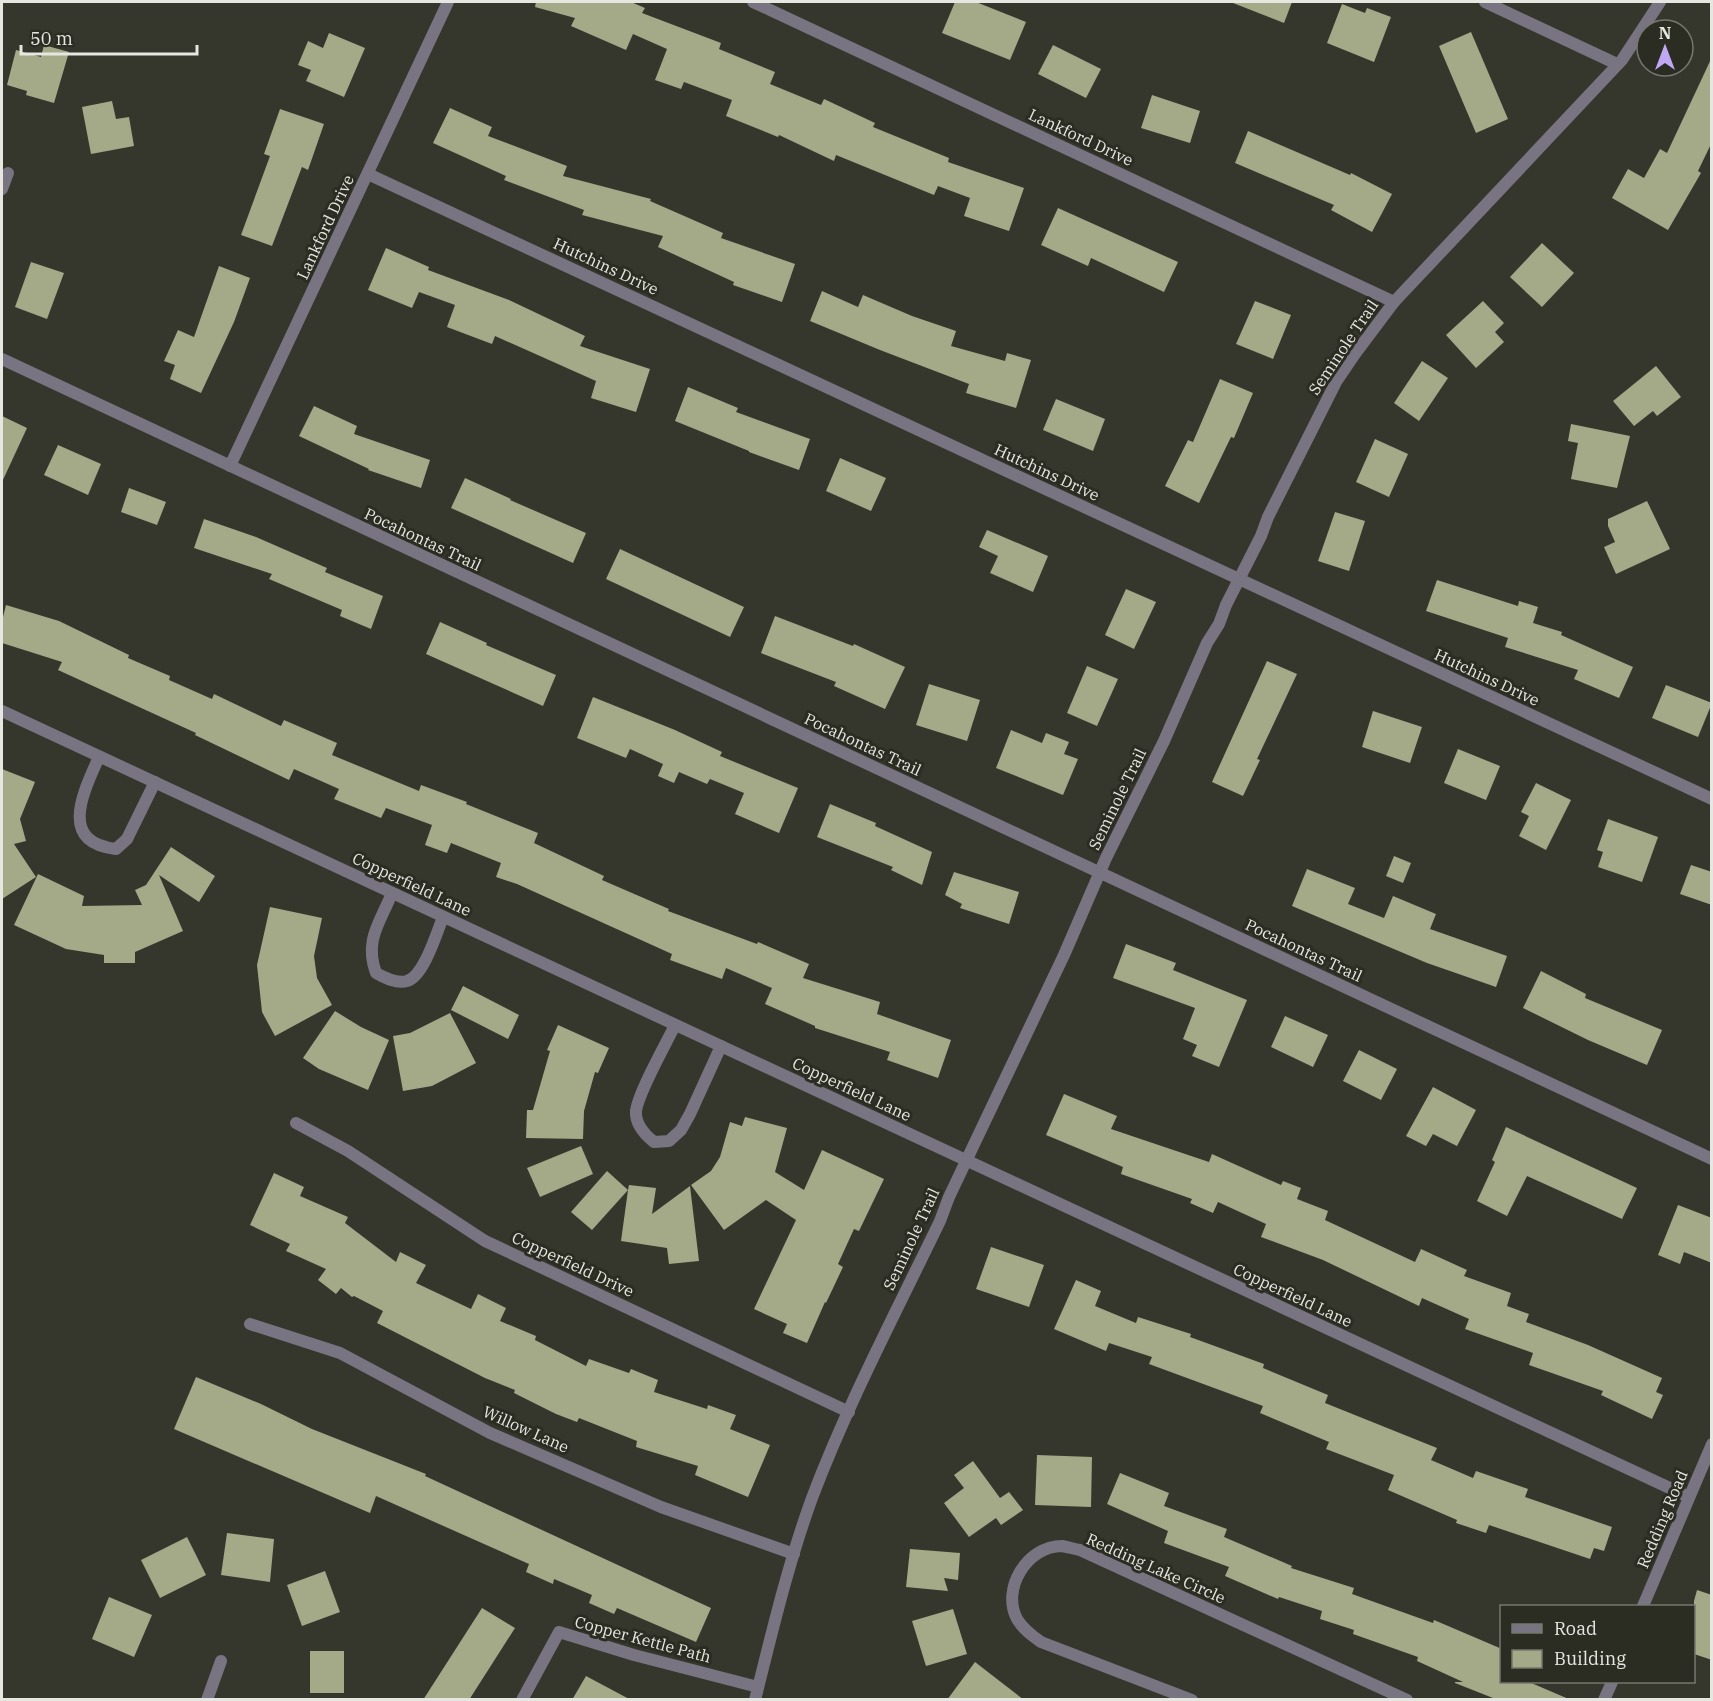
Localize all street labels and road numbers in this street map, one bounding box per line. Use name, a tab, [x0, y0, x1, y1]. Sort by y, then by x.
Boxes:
street label: Lankford Drive	[1026, 104, 1136, 170]
street label: Lankford Drive	[292, 172, 358, 282]
street label: Hutchins Drive	[550, 233, 662, 299]
street label: Seminole Trail	[1304, 295, 1382, 398]
street label: Hutchins Drive	[991, 439, 1103, 505]
street label: Pocahontas Trail	[361, 503, 485, 575]
street label: Hutchins Drive	[1431, 644, 1543, 710]
street label: Pocahontas Trail	[801, 708, 925, 780]
street label: Seminole Trail	[1084, 745, 1150, 853]
street label: Copperfield Lane	[349, 848, 475, 920]
street label: Pocahontas Trail	[1242, 914, 1366, 986]
street label: Copperfield Lane	[789, 1053, 915, 1125]
street label: Seminole Trail	[879, 1185, 943, 1293]
street label: Copperfield Drive	[509, 1227, 637, 1301]
street label: Copperfield Lane	[1230, 1259, 1356, 1331]
street label: Willow Lane	[480, 1401, 572, 1457]
street label: Redding Road	[1632, 1467, 1692, 1571]
street label: Redding Lake Circle	[1083, 1528, 1229, 1608]
street label: Copper Kettle Path	[573, 1611, 713, 1667]

